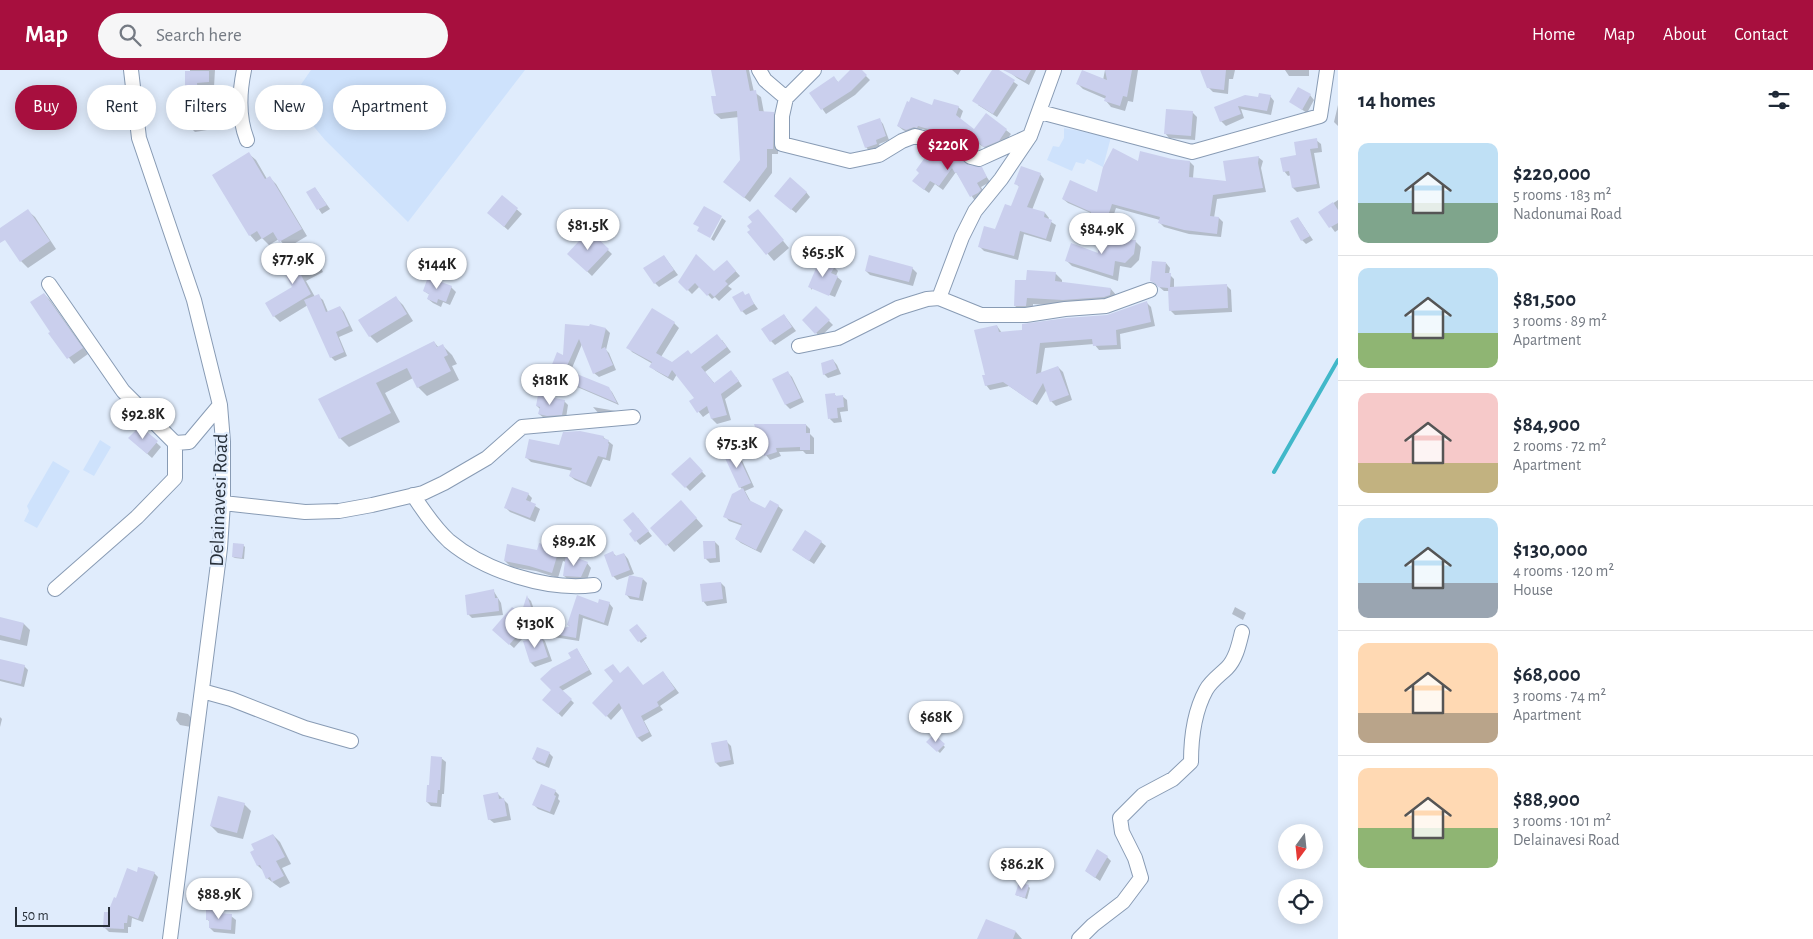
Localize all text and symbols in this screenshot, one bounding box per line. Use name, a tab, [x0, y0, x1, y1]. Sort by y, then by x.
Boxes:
search box	[98, 13, 448, 58]
icon: search	[116, 21, 144, 49]
text: Map	[25, 23, 68, 47]
text: Search here	[156, 26, 242, 45]
text: Home	[1532, 26, 1575, 44]
text: Map	[1603, 26, 1635, 44]
text: About	[1663, 26, 1706, 44]
text: Contact	[1734, 26, 1788, 44]
chip: Buy	[15, 85, 77, 130]
chip: Rent	[87, 85, 156, 130]
chip: Filters	[166, 85, 245, 130]
chip: New	[255, 85, 323, 130]
chip: Apartment	[333, 85, 446, 130]
icon: filters	[1765, 86, 1793, 114]
text: 14 homes	[1358, 90, 1436, 111]
pin: $220K	[913, 128, 983, 171]
text: $220K	[928, 137, 968, 153]
icon: home	[1398, 163, 1458, 223]
text: $220,000	[1513, 163, 1591, 184]
text: 5 rooms · 183 m²	[1513, 187, 1611, 203]
text: Nadonumai Road	[1513, 206, 1622, 222]
pin: $81.5K	[547, 208, 629, 251]
pin: $84.9K	[1061, 212, 1143, 255]
text: $81.5K	[568, 217, 608, 233]
text: $84.9K	[1080, 221, 1124, 237]
pin: $65.5K	[782, 236, 864, 278]
pin: $77.9K	[252, 242, 334, 285]
text: $65.5K	[802, 244, 844, 260]
pin: $144K	[402, 248, 472, 290]
text: $77.9K	[272, 251, 314, 267]
text: $144K	[418, 256, 456, 272]
icon: home	[1398, 288, 1458, 348]
text: $81,500	[1513, 289, 1576, 310]
text: 3 rooms · 89 m²	[1513, 313, 1607, 329]
text: Apartment	[1513, 332, 1581, 348]
pin: $181K	[515, 364, 585, 406]
text: $181K	[532, 372, 568, 388]
pin: $92.8K	[102, 398, 184, 440]
text: $92.8K	[121, 406, 165, 422]
icon: home	[1398, 413, 1458, 473]
text: $84,900	[1513, 414, 1580, 435]
pin: $75.3K	[696, 426, 778, 469]
street label: Delainavesi Road	[207, 433, 231, 567]
text: $75.3K	[717, 435, 757, 451]
text: 2 rooms · 72 m²	[1513, 438, 1606, 454]
text: Apartment	[1513, 457, 1581, 473]
pin: $89.2K	[533, 524, 615, 567]
text: $89.2K	[552, 533, 596, 549]
icon: home	[1398, 538, 1458, 598]
text: $130,000	[1513, 539, 1588, 560]
text: 4 rooms · 120 m²	[1513, 563, 1614, 579]
text: House	[1513, 582, 1553, 598]
pin: $130K	[500, 606, 570, 649]
text: $130K	[516, 615, 554, 631]
icon: home	[1398, 663, 1458, 723]
text: $68,000	[1513, 664, 1581, 685]
text: 3 rooms · 74 m²	[1513, 688, 1606, 704]
pin: $68K	[906, 700, 966, 743]
text: Apartment	[1513, 707, 1581, 723]
text: $68K	[920, 709, 952, 725]
icon: home	[1398, 788, 1458, 848]
text: $88,900	[1513, 789, 1580, 810]
text: 3 rooms · 101 m²	[1513, 813, 1611, 829]
north arrow	[1278, 824, 1322, 869]
map controls	[1278, 824, 1323, 924]
text: Delainavesi Road	[1513, 832, 1620, 848]
pin: $86.2K	[981, 848, 1063, 890]
text: $86.2K	[1000, 856, 1044, 872]
pin: $88.9K	[178, 878, 260, 920]
button: locate	[1278, 879, 1323, 924]
text: $88.9K	[197, 886, 241, 902]
scale bar	[15, 904, 110, 927]
text: 50 m	[22, 909, 49, 923]

